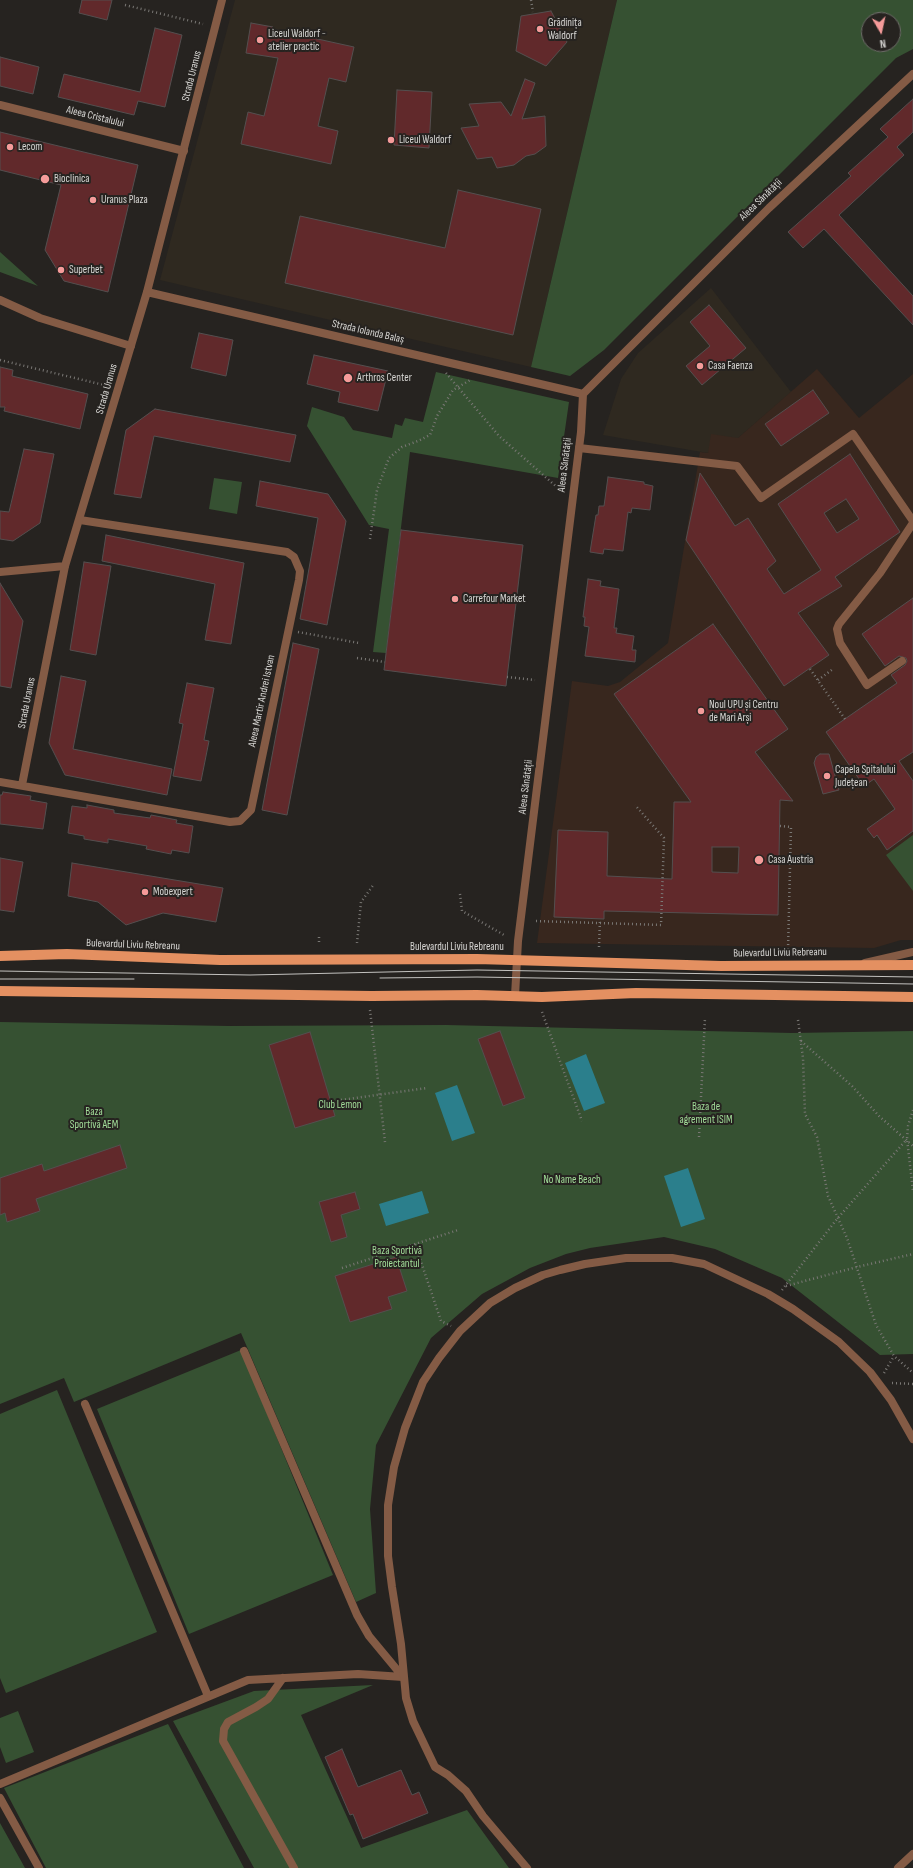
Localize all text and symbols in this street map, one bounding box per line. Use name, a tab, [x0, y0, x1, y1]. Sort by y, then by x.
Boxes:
north arrow	[861, 12, 901, 52]
place label: Grădinița Waldorf	[548, 16, 582, 42]
marker: Grădinița Waldorf	[535, 24, 545, 34]
place label: Liceul Waldorf - atelier practic	[268, 27, 326, 53]
marker: Liceul Waldorf - atelier practic	[255, 35, 265, 45]
text: N	[879, 36, 887, 50]
street label: Strada Uranus	[179, 49, 205, 103]
street label: Aleea Cristalului	[65, 103, 125, 131]
place label: Liceul Waldorf	[399, 133, 451, 147]
marker: Liceul Waldorf	[386, 135, 396, 145]
place label: Lecom	[18, 140, 42, 154]
marker: Lecom	[5, 142, 15, 152]
place label: Bioclinica	[54, 172, 89, 186]
marker: Bioclinica	[39, 173, 51, 185]
street label: Aleea Sănătății	[737, 176, 785, 224]
place label: Uranus Plaza	[101, 193, 148, 207]
marker: Uranus Plaza	[88, 195, 98, 205]
place label: Superbet	[69, 263, 103, 277]
marker: Superbet	[56, 265, 66, 275]
street label: Strada Iolanda Balaș	[331, 317, 405, 347]
place label: Casa Faenza	[708, 359, 753, 373]
marker: Casa Faenza	[695, 361, 705, 371]
street label: Strada Uranus	[94, 362, 120, 416]
place label: Arthros Center	[357, 371, 412, 385]
marker: Arthros Center	[342, 372, 354, 384]
street label: Aleea Sănătății	[555, 437, 575, 493]
place label: Carrefour Market	[463, 592, 526, 606]
marker: Carrefour Market	[450, 594, 460, 604]
street label: Aleea Martir Andrei Istvan	[246, 654, 278, 748]
street label: Strada Uranus	[16, 676, 38, 730]
place label: Noul UPU și Centru de Mari Arși	[709, 698, 778, 724]
marker: Noul UPU și Centru de Mari Arși	[696, 706, 706, 716]
street label: Aleea Sănătății	[516, 759, 536, 815]
place label: Capela Spitalului Județean	[835, 763, 896, 789]
marker: Capela Spitalului Județean	[822, 771, 832, 781]
place label: Casa Austria	[768, 853, 813, 867]
marker: Casa Austria	[753, 854, 765, 866]
place label: Mobexpert	[153, 885, 193, 899]
marker: Mobexpert	[140, 887, 150, 897]
street label: Bulevardul Liviu Rebreanu	[86, 937, 180, 953]
street label: Bulevardul Liviu Rebreanu	[410, 940, 504, 954]
street label: Bulevardul Liviu Rebreanu	[733, 946, 827, 960]
park label: Club Lemon	[319, 1098, 361, 1112]
park label: Baza de agrement ISIM	[679, 1100, 733, 1126]
park label: Baza Sportivă AEM	[70, 1105, 118, 1131]
park label: No Name Beach	[543, 1173, 601, 1187]
park label: Baza Sportivă Proiectantul	[372, 1244, 422, 1270]

